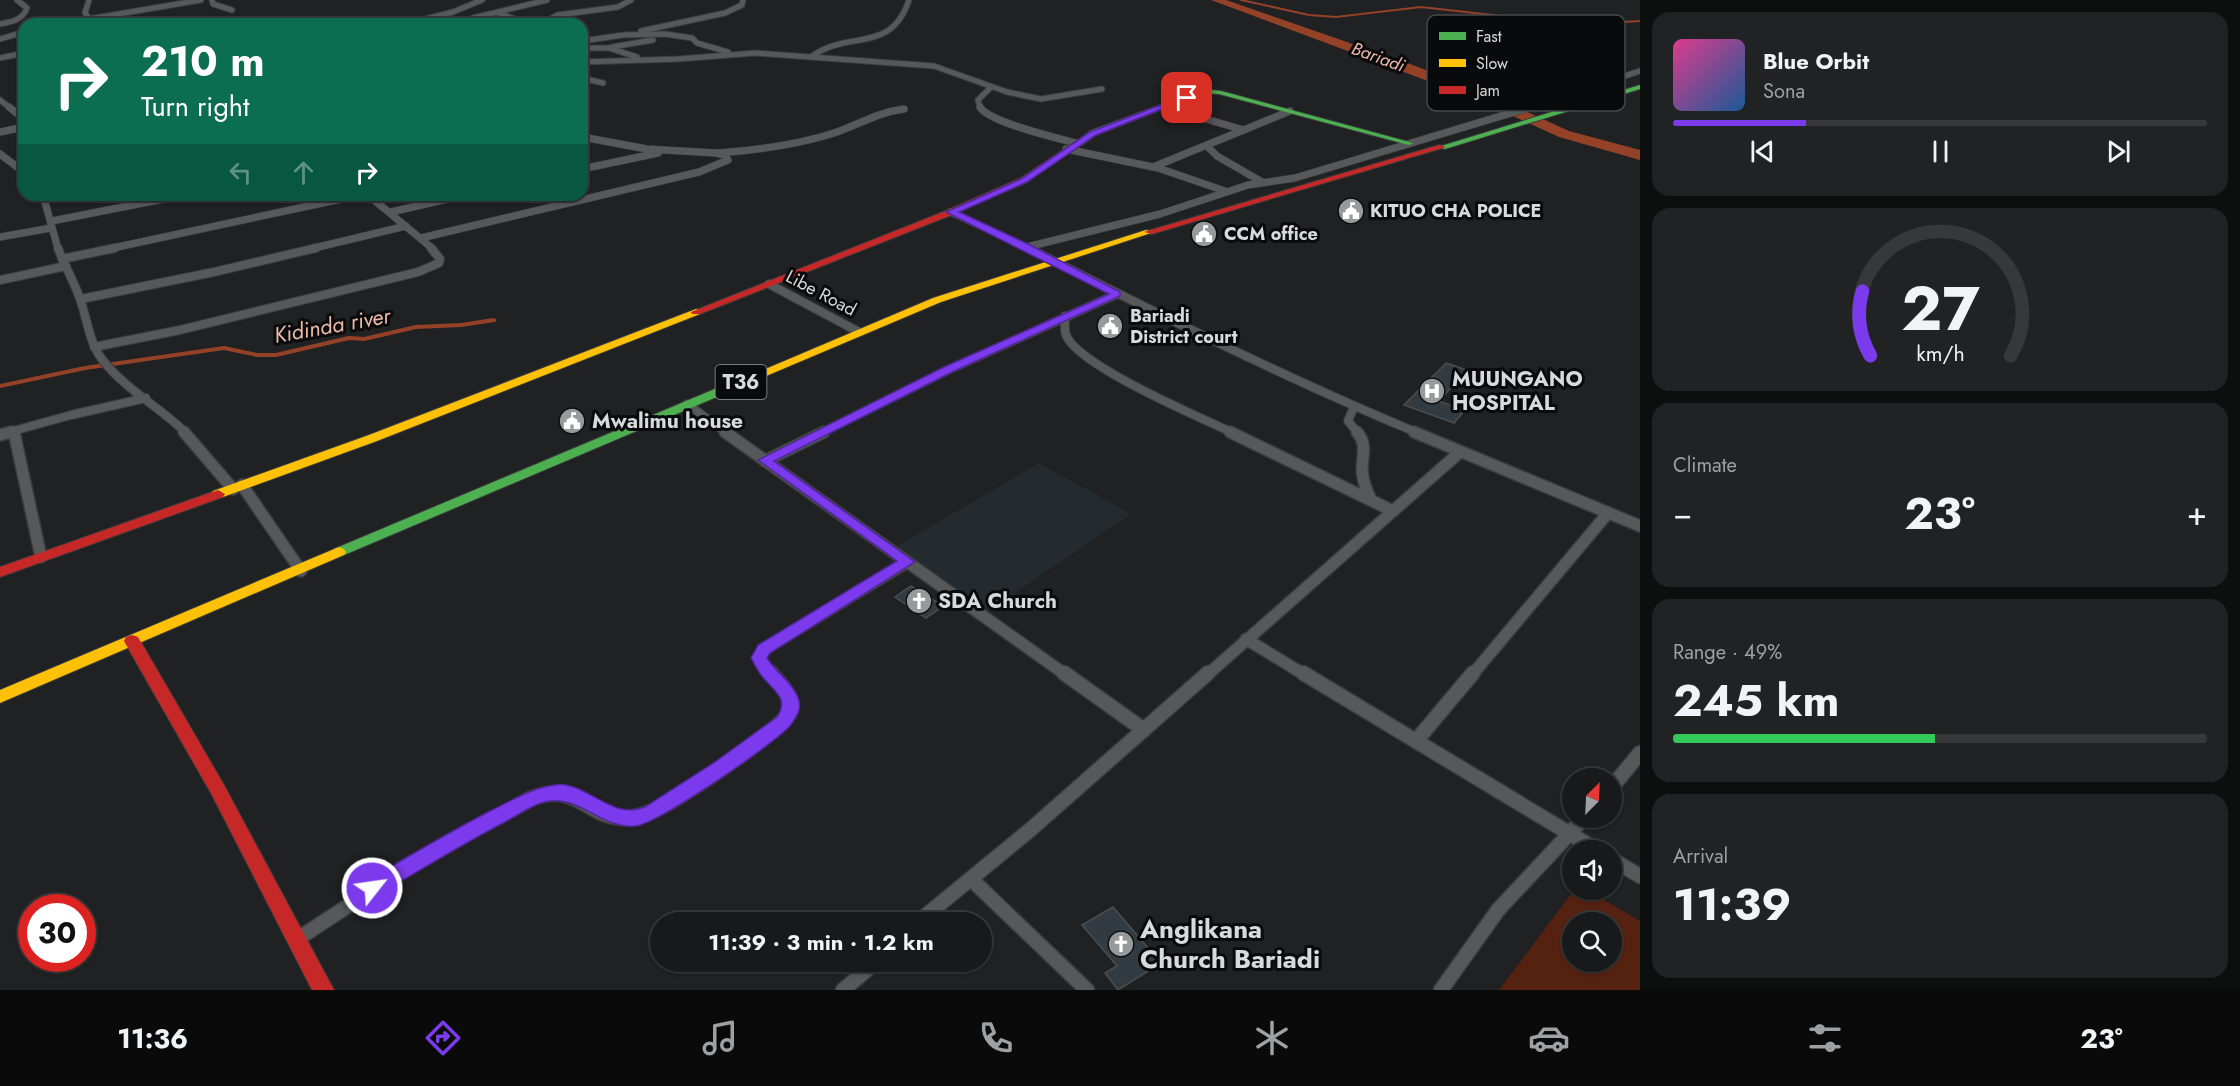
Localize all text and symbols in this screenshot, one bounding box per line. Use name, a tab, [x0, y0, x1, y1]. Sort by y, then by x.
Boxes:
legend	[1427, 15, 1625, 111]
text: Fast	[1476, 25, 1502, 48]
text: 210 m	[141, 31, 265, 92]
water label: Bariadi	[1348, 35, 1409, 79]
icon: right	[42, 42, 120, 120]
text: Blue Orbit	[1763, 45, 1869, 77]
text: Slow	[1476, 52, 1508, 75]
pin	[1161, 72, 1212, 123]
text: Sona	[1763, 77, 1805, 106]
text: Jam	[1474, 79, 1500, 102]
icon: arrive	[1170, 81, 1203, 114]
text: Turn right	[141, 87, 249, 126]
icon: previous	[1746, 135, 1779, 168]
icon: pause	[1924, 135, 1957, 168]
icon: next	[2102, 135, 2135, 168]
icon: left	[224, 156, 257, 189]
icon: ahead	[287, 156, 320, 189]
icon: right	[350, 156, 383, 189]
public building icon: KITUO CHA POLICE	[1336, 196, 1366, 226]
place label: KITUO CHA POLICE	[1370, 198, 1541, 224]
public building icon: CCM office	[1189, 219, 1219, 249]
place label: CCM office	[1224, 221, 1318, 247]
street label: Libe Road	[781, 264, 861, 322]
text: 27	[1901, 264, 1980, 354]
water label: Kidinda river	[271, 299, 394, 351]
place label: Bariadi District court	[1130, 303, 1238, 350]
public building icon: Bariadi District court	[1095, 311, 1125, 341]
text: km/h	[1916, 339, 1964, 370]
place label: MUUNGANO HOSPITAL	[1452, 364, 1583, 418]
road number: T36	[716, 365, 766, 399]
hospital icon: MUUNGANO HOSPITAL	[1417, 376, 1447, 406]
public building icon: Mwalimu house	[557, 406, 587, 436]
place label: Mwalimu house	[592, 406, 743, 436]
text: Climate	[1673, 451, 1737, 480]
text: 23°	[1904, 481, 1975, 546]
text: −	[1673, 490, 1692, 537]
text: +	[2187, 490, 2207, 537]
church icon: SDA Church	[904, 586, 934, 616]
place label: SDA Church	[938, 586, 1057, 616]
text: Range · 49%	[1673, 638, 1782, 667]
text: 245 km	[1673, 668, 1839, 733]
north arrow	[1562, 768, 1622, 828]
map controls	[1562, 768, 1622, 972]
button: sound	[1562, 840, 1622, 900]
text: Arrival	[1673, 842, 1728, 871]
position arrow	[340, 856, 404, 920]
text: 11:39	[1673, 872, 1791, 937]
speed limit sign: 30	[18, 894, 96, 972]
place label: Anglikana Church Bariadi	[1139, 910, 1320, 978]
button: search	[1562, 912, 1622, 972]
text: 11:39 · 3 min · 1.2 km	[708, 926, 934, 958]
church icon: Anglikana Church Bariadi	[1106, 929, 1136, 959]
icon: directions	[422, 1017, 464, 1059]
icon: music	[699, 1017, 741, 1059]
icon: phone	[975, 1017, 1017, 1059]
icon: climate	[1251, 1017, 1293, 1059]
icon: car	[1528, 1017, 1570, 1059]
icon: filters	[1804, 1017, 1846, 1059]
text: 11:36	[117, 1019, 188, 1058]
text: 23°	[2080, 1019, 2123, 1058]

